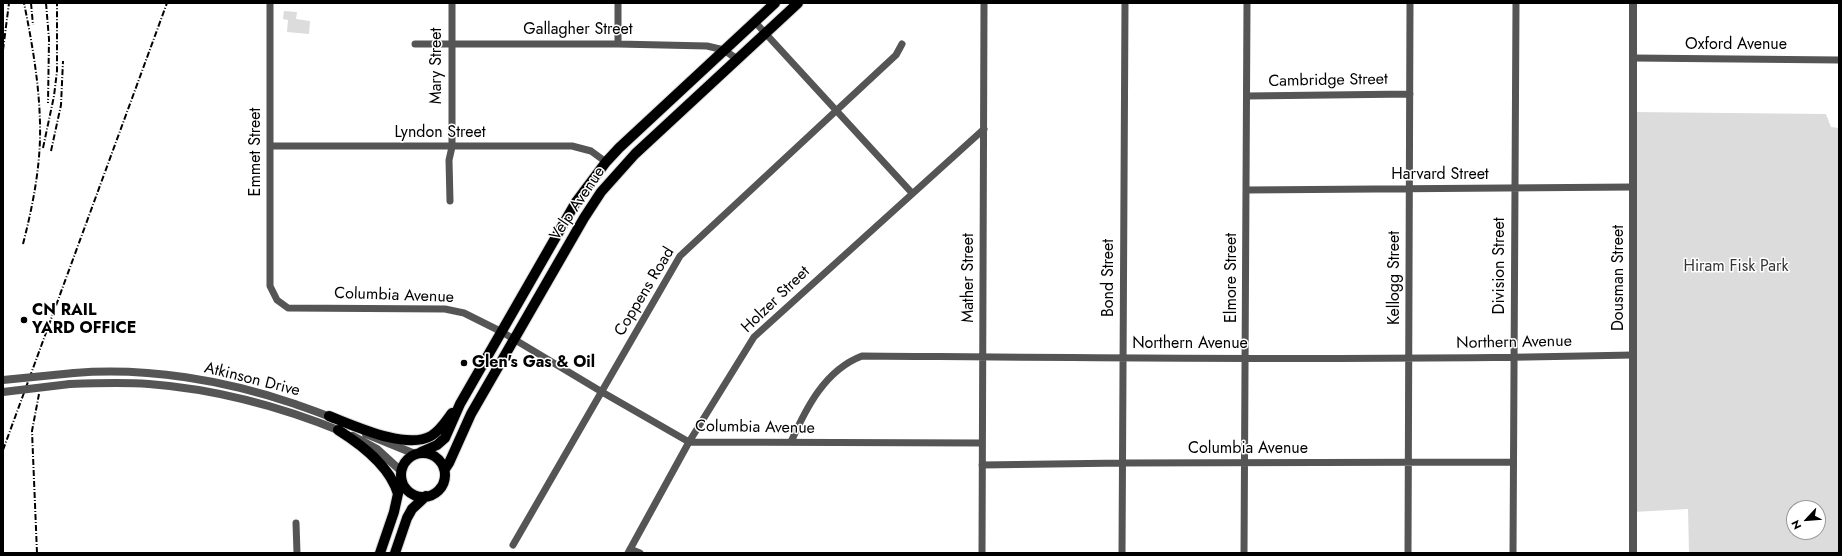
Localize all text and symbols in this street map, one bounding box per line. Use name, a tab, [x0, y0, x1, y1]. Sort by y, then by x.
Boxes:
street label: Gallagher Street	[523, 20, 633, 40]
street label: Mary Street	[427, 28, 447, 104]
street label: Oxford Avenue	[1685, 35, 1787, 55]
street label: Cambridge Street	[1268, 70, 1388, 92]
street label: Emmet Street	[246, 108, 266, 196]
street label: Lyndon Street	[394, 123, 486, 143]
street label: Velp Avenue	[546, 163, 610, 245]
street label: Harvard Street	[1391, 165, 1489, 185]
street label: Division Street	[1490, 218, 1510, 314]
street label: Dousman Street	[1609, 225, 1629, 331]
street label: Kellogg Street	[1385, 231, 1405, 325]
street label: Mather Street	[959, 233, 979, 323]
street label: Elmore Street	[1222, 233, 1242, 323]
street label: Bond Street	[1099, 239, 1119, 317]
street label: Coppens Road	[611, 244, 679, 340]
park label: Hiram Fisk Park	[1683, 257, 1789, 277]
street label: Holzer Street	[738, 263, 814, 337]
street label: Columbia Avenue	[334, 284, 454, 308]
place label: CN RAIL YARD OFFICE	[32, 301, 136, 339]
marker: CN RAIL YARD OFFICE	[19, 315, 29, 325]
street label: Northern Avenue	[1456, 332, 1572, 354]
street label: Northern Avenue	[1132, 334, 1248, 354]
place label: Glen's Gas & Oil	[472, 353, 595, 373]
marker: Glen's Gas & Oil	[459, 358, 469, 368]
street label: Atkinson Drive	[202, 359, 302, 401]
street label: Columbia Avenue	[695, 417, 815, 439]
street label: Columbia Avenue	[1188, 439, 1308, 459]
north arrow	[1786, 500, 1826, 540]
text: N	[1787, 517, 1805, 532]

